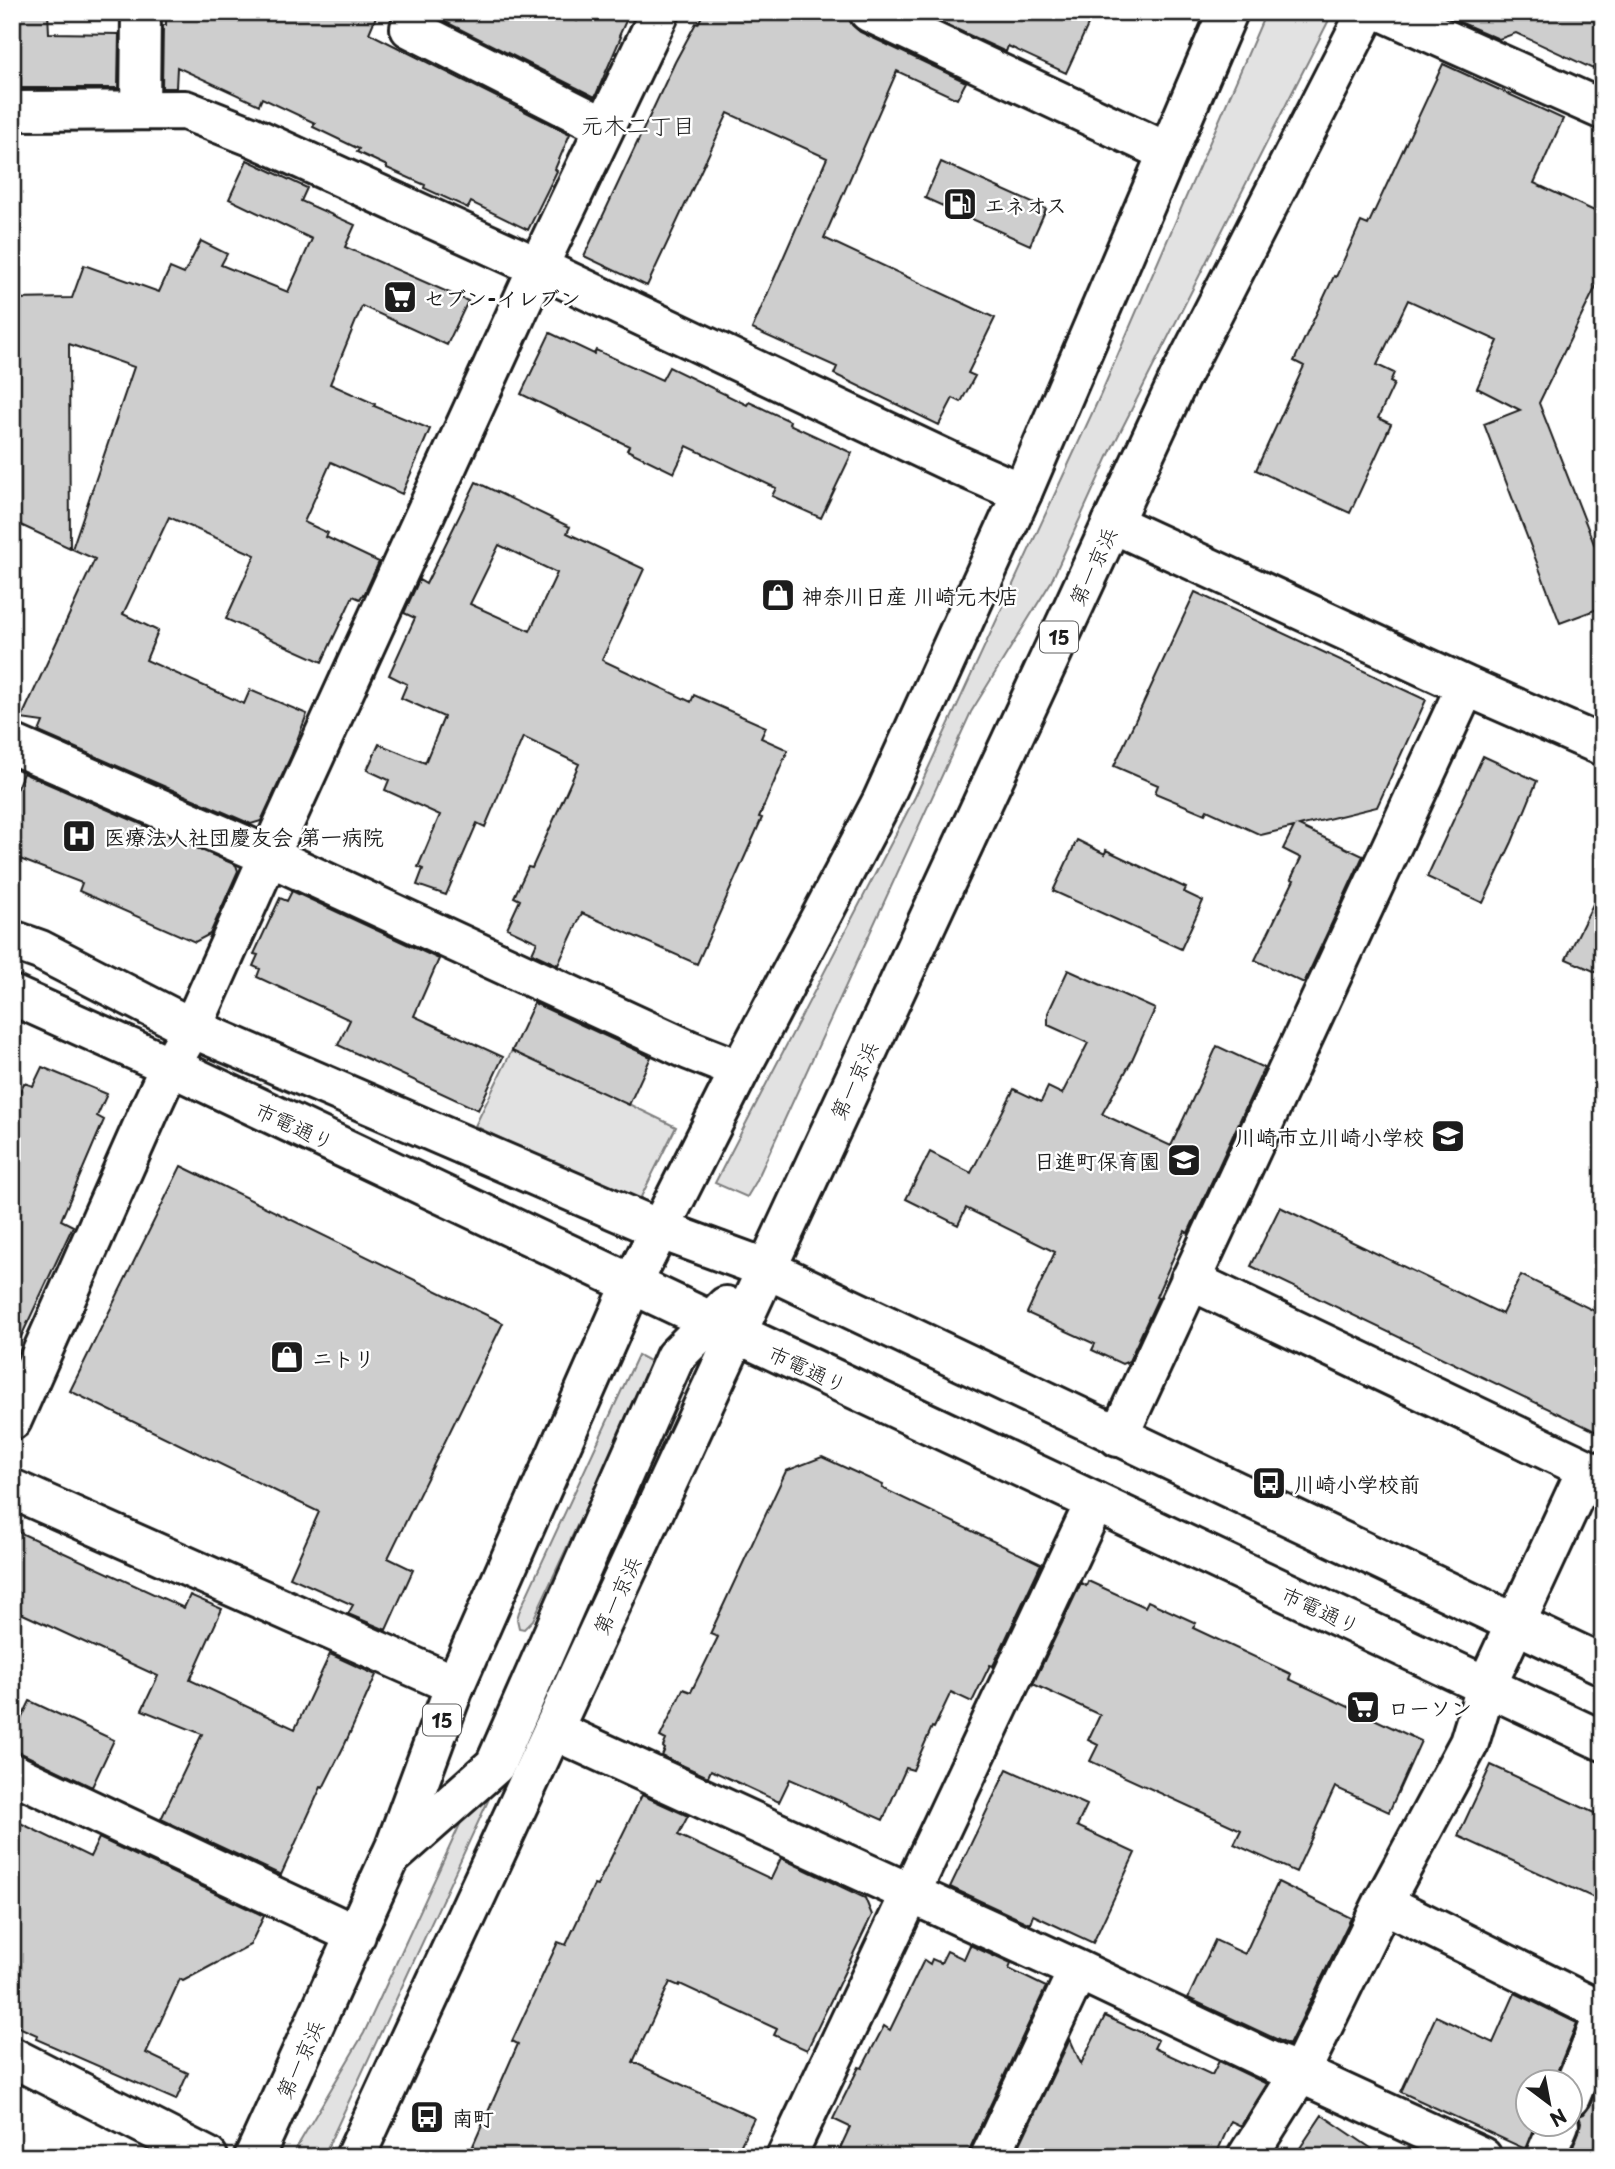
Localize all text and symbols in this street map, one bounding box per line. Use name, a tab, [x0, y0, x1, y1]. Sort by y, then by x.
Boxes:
district label: 元木二丁目	[581, 107, 696, 142]
fuel station icon: エネオス	[941, 185, 979, 223]
place label: エネオス	[984, 188, 1067, 220]
supermarket icon: セブン-イレブン	[381, 278, 419, 316]
place label: セブン-イレブン	[424, 281, 581, 313]
street label: 第一京浜	[1060, 521, 1124, 611]
shop icon: 神奈川日産 川崎元木店	[759, 576, 797, 614]
place label: 神奈川日産 川崎元木店	[802, 579, 1019, 611]
road number: 15	[1040, 622, 1078, 652]
hospital icon: 医療法人社団慶友会 第一病院	[60, 817, 98, 855]
place label: 医療法人社団慶友会 第一病院	[104, 820, 384, 852]
street label: 第一京浜	[821, 1035, 885, 1125]
street label: 市電通り	[250, 1093, 340, 1157]
school or university icon: 川崎市立川崎小学校	[1429, 1117, 1467, 1155]
place label: 川崎市立川崎小学校	[1235, 1120, 1424, 1152]
school or university icon: 日進町保育園	[1165, 1141, 1203, 1179]
place label: 日進町保育園	[1034, 1144, 1160, 1176]
street label: 市電通り	[763, 1336, 853, 1400]
shop icon: ニトリ	[268, 1338, 306, 1376]
place label: ニトリ	[312, 1341, 375, 1373]
bus stop icon: 川崎小学校前	[1250, 1464, 1288, 1502]
place label: 川崎小学校前	[1294, 1467, 1420, 1499]
street label: 第一京浜	[584, 1550, 648, 1640]
street label: 市電通り	[1276, 1577, 1366, 1641]
supermarket icon: ローソン	[1344, 1688, 1382, 1726]
place label: ローソン	[1388, 1691, 1472, 1723]
road number: 15	[423, 1704, 461, 1736]
street label: 第一京浜	[267, 2014, 331, 2104]
north arrow	[1514, 2068, 1584, 2138]
bus stop icon: 南町	[408, 2098, 446, 2136]
place label: 南町	[452, 2101, 494, 2133]
text: N	[1545, 2102, 1572, 2134]

